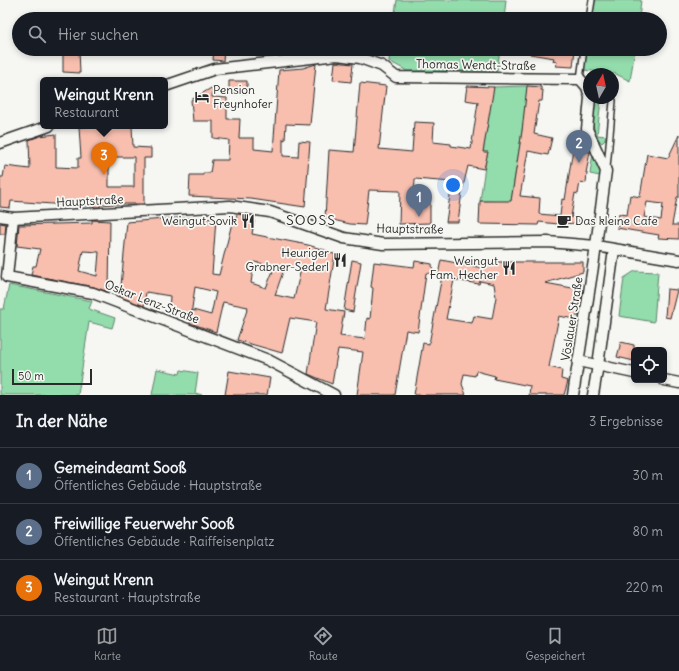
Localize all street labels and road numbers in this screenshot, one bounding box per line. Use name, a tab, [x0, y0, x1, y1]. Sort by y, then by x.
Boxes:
street label: Thomas Wendt-Straße	[416, 56, 536, 73]
street label: Hauptstraße	[56, 191, 124, 210]
street label: Hauptstraße	[376, 220, 444, 237]
street label: Vöslauer Straße	[557, 276, 586, 362]
street label: Oskar Lenz-Straße	[103, 277, 202, 326]

